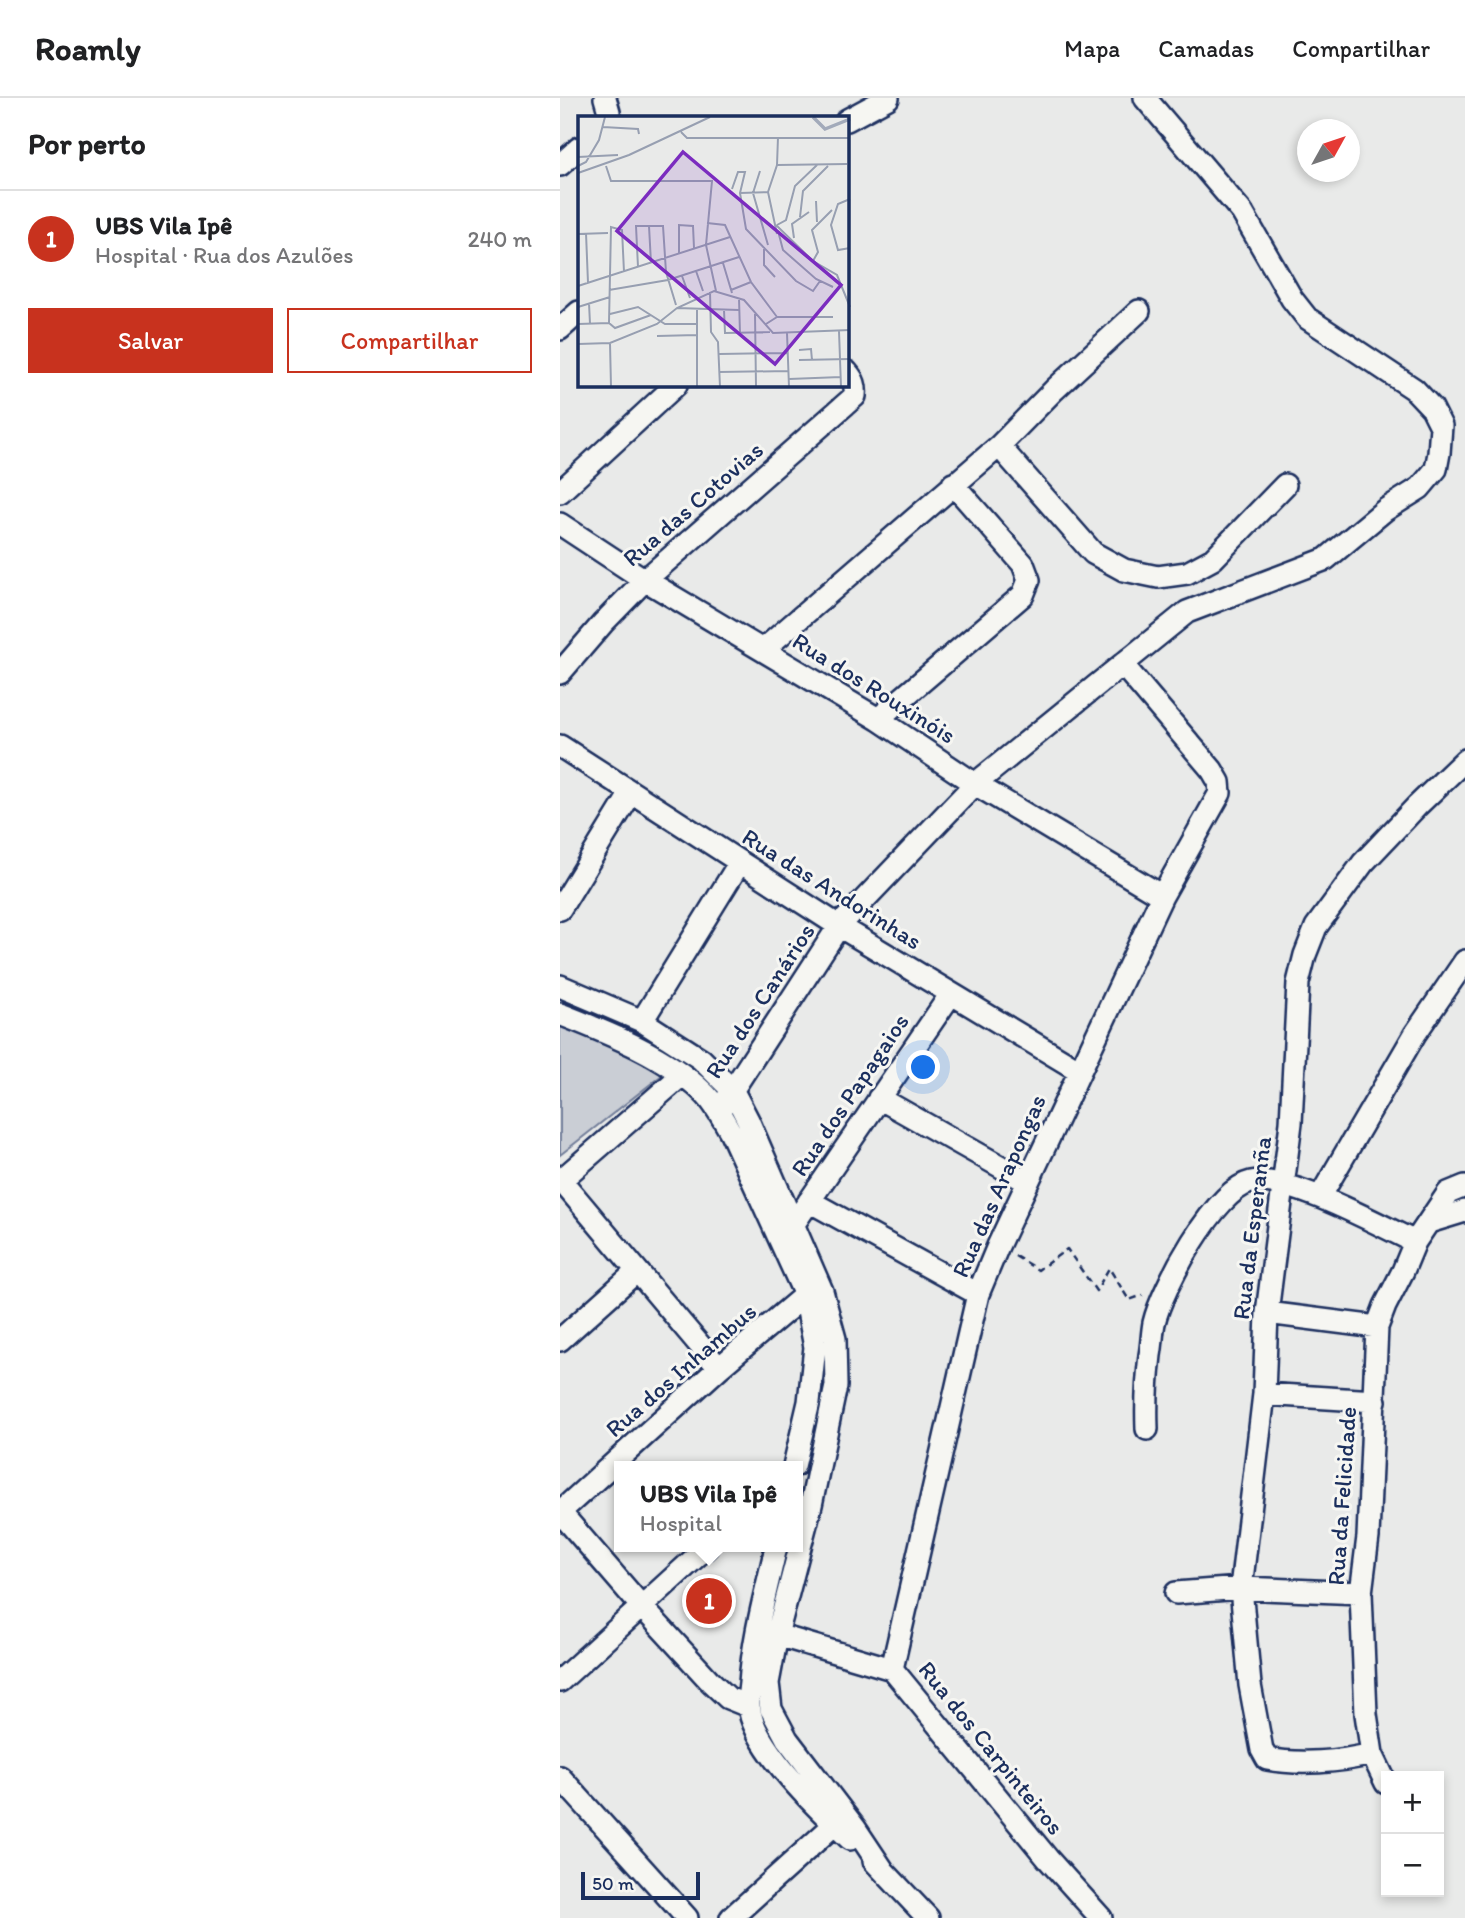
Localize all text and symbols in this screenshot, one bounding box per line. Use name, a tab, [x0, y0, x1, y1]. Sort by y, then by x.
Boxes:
text: Roamly	[35, 29, 141, 68]
text: Mapa	[1064, 34, 1120, 63]
text: Camadas	[1158, 34, 1254, 63]
text: Compartilhar	[1292, 34, 1430, 63]
inset map	[578, 116, 849, 387]
north arrow	[1297, 119, 1360, 182]
text: Por perto	[28, 125, 146, 162]
text: UBS Vila Ipê	[95, 209, 232, 241]
text: 1	[46, 225, 56, 253]
text: 240 m	[467, 225, 532, 253]
text: Hospital · Rua dos Azulões	[95, 241, 354, 269]
button: Salvar	[28, 308, 273, 373]
button: Compartilhar	[287, 308, 532, 373]
street label: Rua das Cotovias	[617, 435, 769, 572]
street label: Rua dos Rouxinóis	[787, 626, 961, 749]
street label: Rua das Andorinhas	[737, 822, 927, 955]
street label: Rua dos Canários	[699, 918, 821, 1084]
street label: Rua dos Papagaios	[784, 1008, 915, 1182]
your location	[906, 1050, 940, 1084]
street label: Rua das Arapongas	[945, 1090, 1052, 1282]
street label: Rua da Esperanña	[1226, 1134, 1277, 1321]
street label: Rua dos Inhambus	[599, 1296, 762, 1443]
street label: Rua da Felicidade	[1321, 1405, 1362, 1586]
popup	[614, 1461, 803, 1552]
text: UBS Vila Ipê	[640, 1477, 777, 1509]
text: Hospital	[640, 1509, 722, 1537]
pin: 1	[686, 1575, 732, 1627]
street label: Rua dos Carpinteiros	[913, 1655, 1070, 1840]
map controls	[1381, 1771, 1444, 1897]
button: +	[1381, 1771, 1444, 1834]
button: −	[1381, 1834, 1444, 1897]
scale bar	[581, 1869, 700, 1901]
text: 50 m	[592, 1872, 634, 1895]

